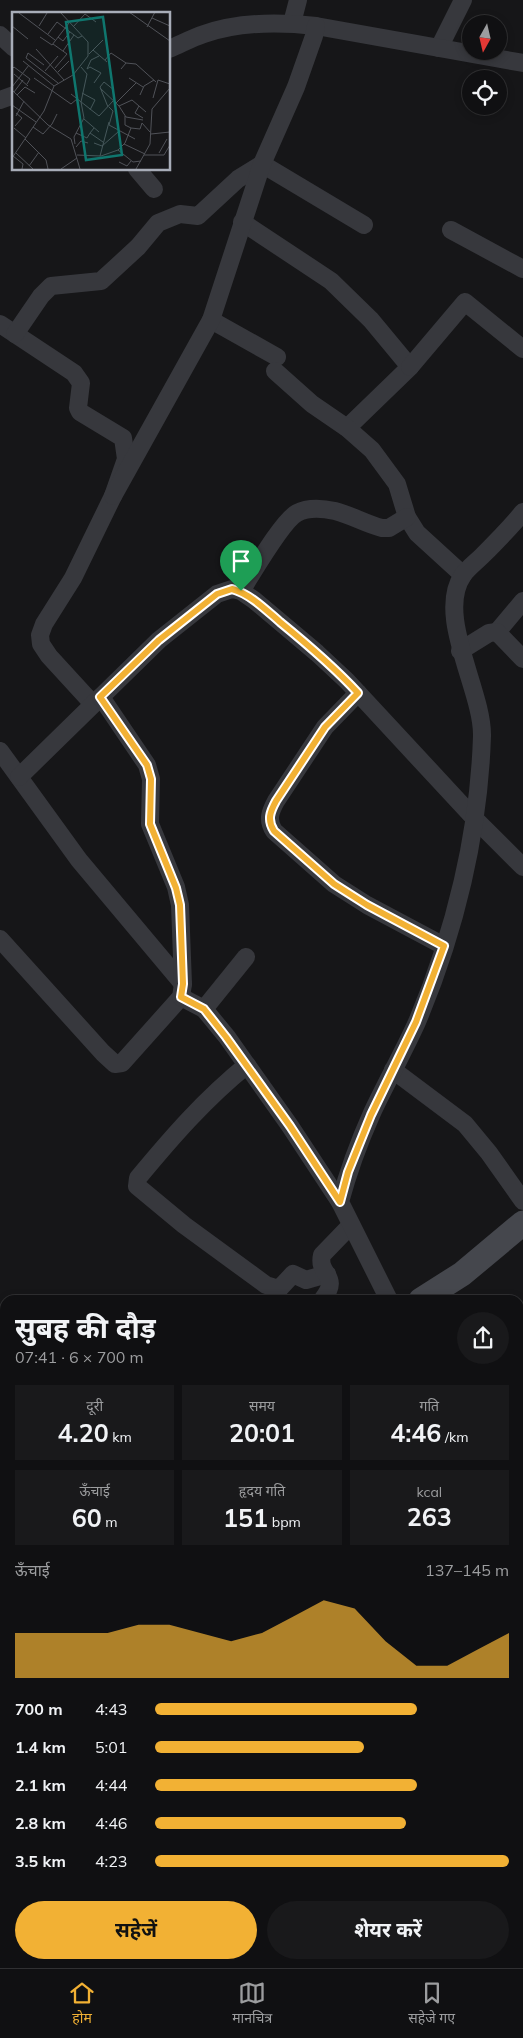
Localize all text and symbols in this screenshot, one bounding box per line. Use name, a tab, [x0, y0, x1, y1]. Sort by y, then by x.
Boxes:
inset map	[12, 12, 170, 170]
north arrow	[462, 15, 508, 60]
map controls	[462, 15, 507, 115]
button: locate	[462, 70, 507, 115]
pin	[220, 540, 262, 591]
icon: arrive	[227, 547, 255, 575]
text: सुबह की दौड़	[15, 1310, 156, 1345]
button: share	[457, 1312, 509, 1364]
text: 07:41 · 6 × 700 m	[15, 1347, 144, 1367]
text: दूरी	[86, 1397, 103, 1415]
text: समय	[249, 1397, 275, 1415]
text: गति	[420, 1397, 439, 1415]
text: 4.20	[57, 1417, 109, 1448]
text: 20:01	[229, 1417, 295, 1448]
text: 4:46	[390, 1417, 441, 1448]
text: km	[109, 1428, 132, 1446]
text: /km	[441, 1428, 468, 1446]
text: ऊँचाई	[79, 1482, 110, 1500]
text: हृदय गति	[239, 1482, 285, 1500]
text: kcal	[417, 1483, 442, 1501]
text: 263	[407, 1501, 452, 1532]
text: 60	[72, 1502, 102, 1533]
text: 151	[223, 1502, 268, 1533]
text: m	[102, 1513, 118, 1531]
text: bpm	[268, 1513, 301, 1531]
text: ऊँचाई	[15, 1560, 50, 1580]
text: 137–145 m	[425, 1560, 509, 1580]
text: 700 m	[15, 1699, 63, 1719]
text: 4:43	[95, 1699, 127, 1719]
text: 1.4 km	[15, 1737, 66, 1757]
text: 5:01	[95, 1737, 127, 1757]
text: 2.1 km	[15, 1775, 66, 1795]
text: 4:44	[95, 1775, 127, 1795]
text: 2.8 km	[15, 1813, 66, 1833]
text: 4:46	[95, 1813, 127, 1833]
text: 3.5 km	[15, 1851, 66, 1871]
text: 4:23	[95, 1851, 127, 1871]
button: सहेजें	[15, 1901, 257, 1959]
button: शेयर करें	[267, 1901, 509, 1959]
tab: होम	[68, 1979, 96, 2029]
tab: मानचित्र	[232, 1979, 272, 2029]
tab: सहेजे गए	[408, 1979, 455, 2029]

